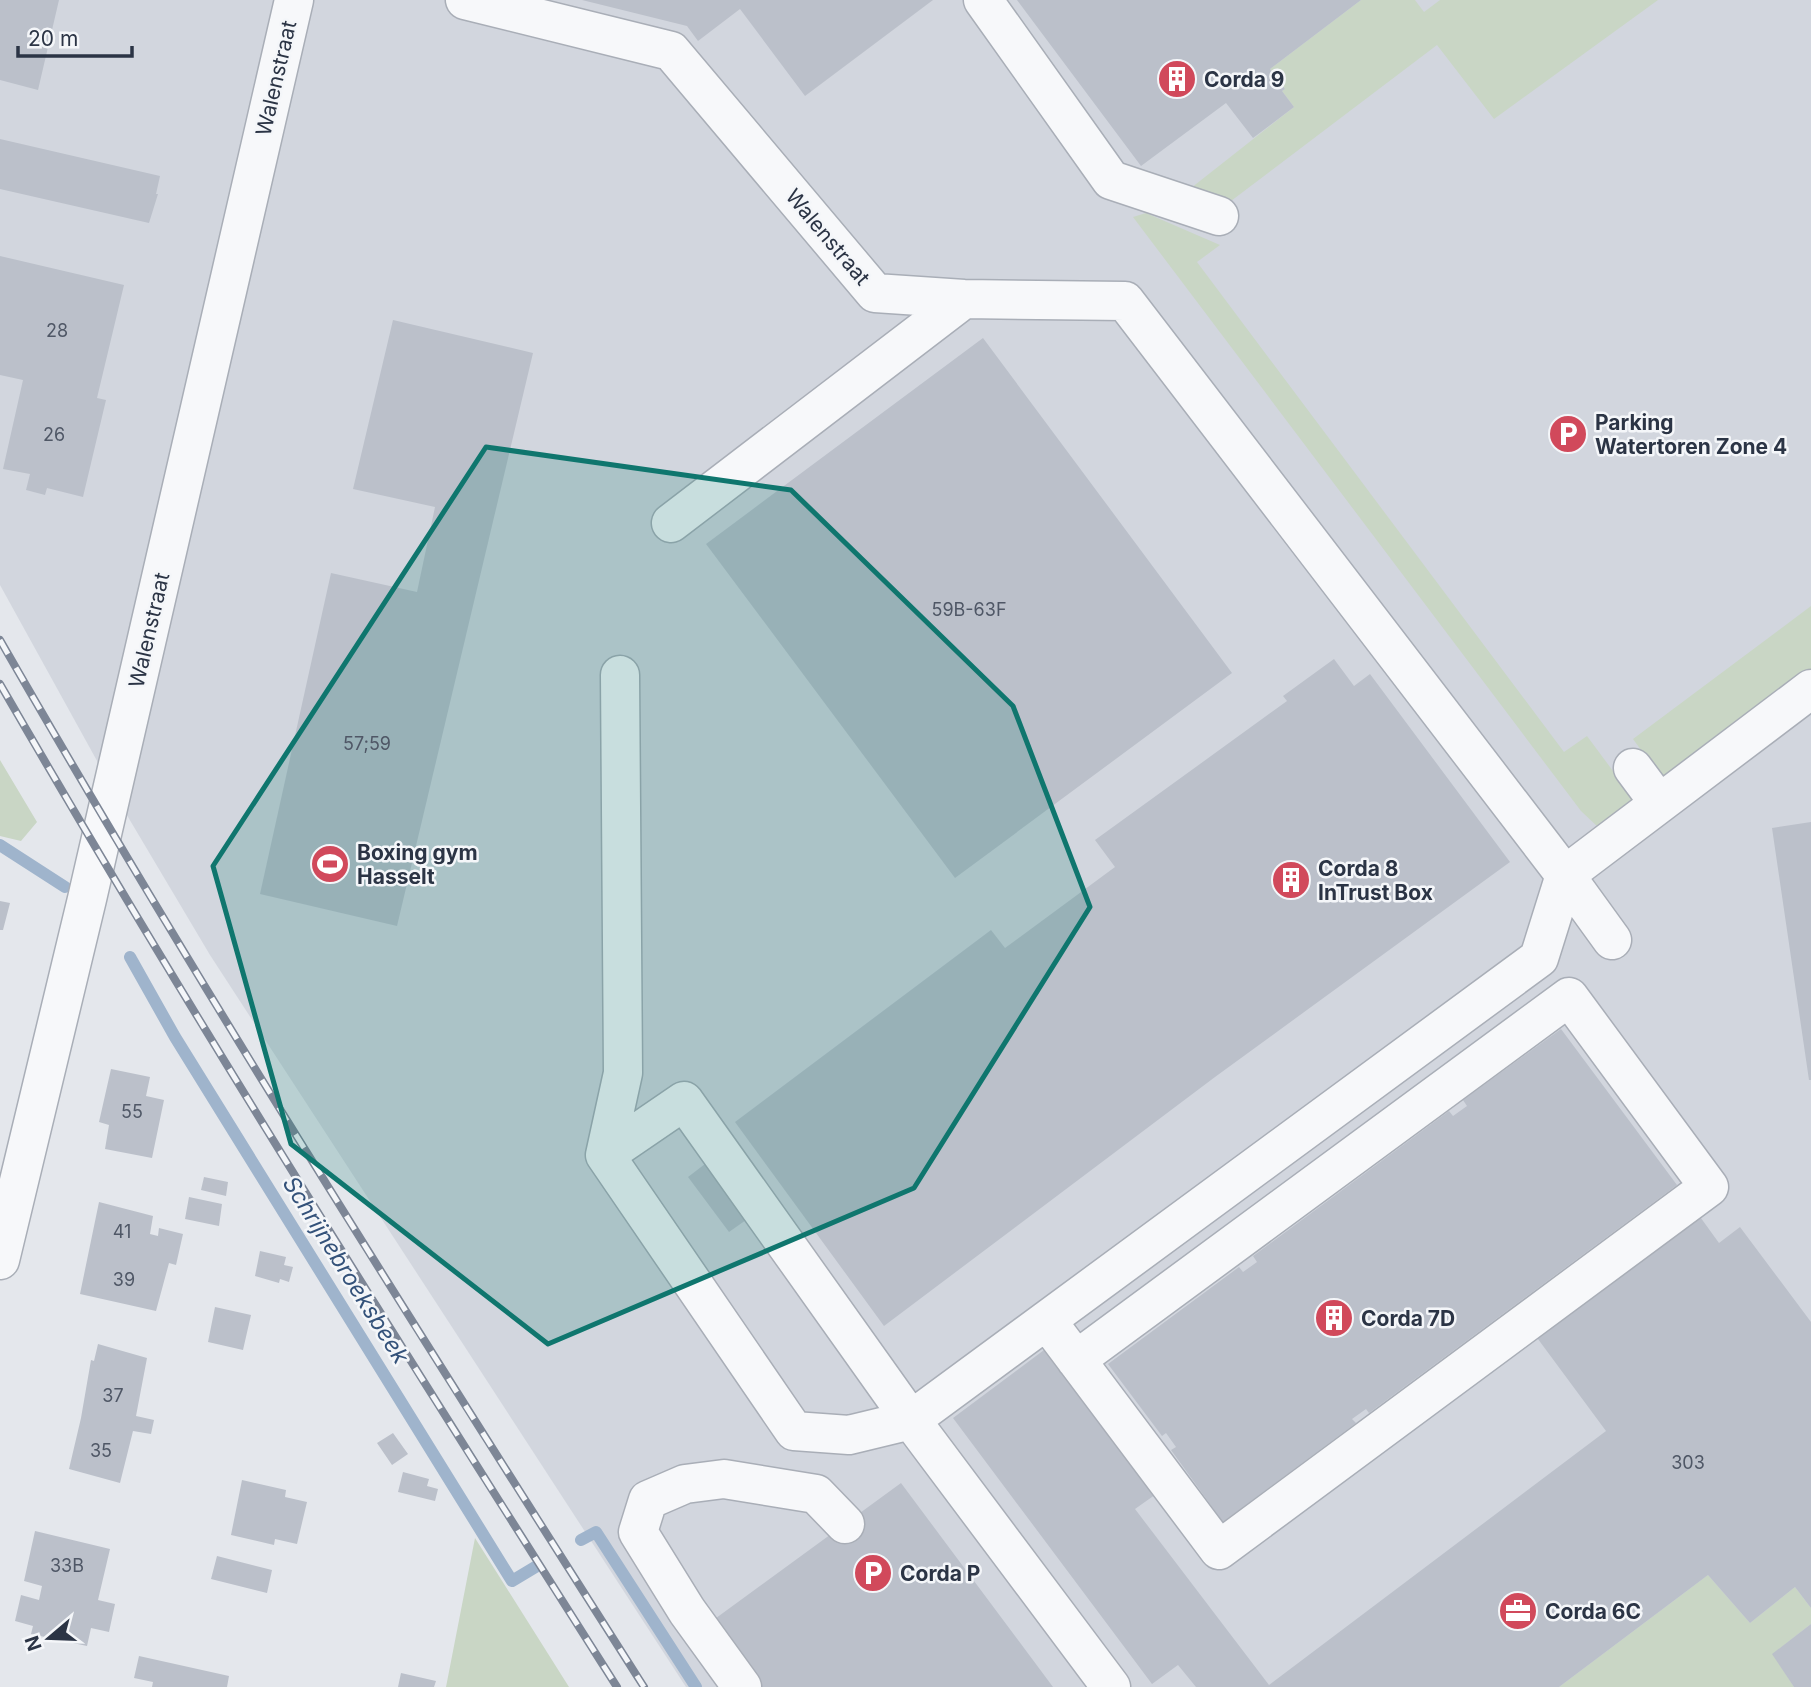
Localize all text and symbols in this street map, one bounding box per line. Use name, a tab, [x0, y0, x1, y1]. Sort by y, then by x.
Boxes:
scale bar	[18, 14, 131, 58]
street label: Walenstraat	[251, 18, 301, 138]
text: 20 m	[28, 26, 78, 51]
building icon: Corda 9	[1156, 58, 1198, 100]
place label: Corda 9	[1204, 67, 1285, 92]
street label: Walenstraat	[781, 184, 875, 290]
house number: 28	[46, 320, 68, 341]
place label: Parking Watertoren Zone 4	[1595, 410, 1787, 459]
parking icon: Parking Watertoren Zone 4	[1547, 413, 1589, 455]
house number: 26	[43, 424, 65, 445]
street label: Walenstraat	[124, 570, 174, 690]
house number: 59B-63F	[931, 599, 1007, 620]
house number: 57;59	[343, 733, 391, 754]
place label: Boxing gym Hasselt	[357, 840, 478, 889]
sports icon: Boxing gym Hasselt	[309, 843, 351, 885]
place label: Corda 8 InTrust Box	[1318, 856, 1433, 905]
building icon: Corda 8 InTrust Box	[1270, 859, 1312, 901]
house number: 55	[121, 1101, 143, 1122]
water label: Schrijnebroeksbeek	[277, 1171, 415, 1369]
house number: 41	[113, 1221, 131, 1242]
house number: 39	[113, 1269, 135, 1290]
building icon: Corda 7D	[1313, 1297, 1355, 1339]
place label: Corda 7D	[1361, 1306, 1455, 1331]
house number: 37	[102, 1385, 124, 1406]
house number: 35	[90, 1440, 112, 1461]
house number: 303	[1671, 1452, 1705, 1473]
parking icon: Corda P	[852, 1552, 894, 1594]
house number: 33B	[50, 1555, 84, 1576]
place label: Corda P	[900, 1561, 980, 1586]
office icon: Corda 6C	[1497, 1590, 1539, 1632]
place label: Corda 6C	[1545, 1599, 1641, 1624]
north arrow	[14, 1603, 84, 1673]
text: N	[20, 1633, 47, 1654]

